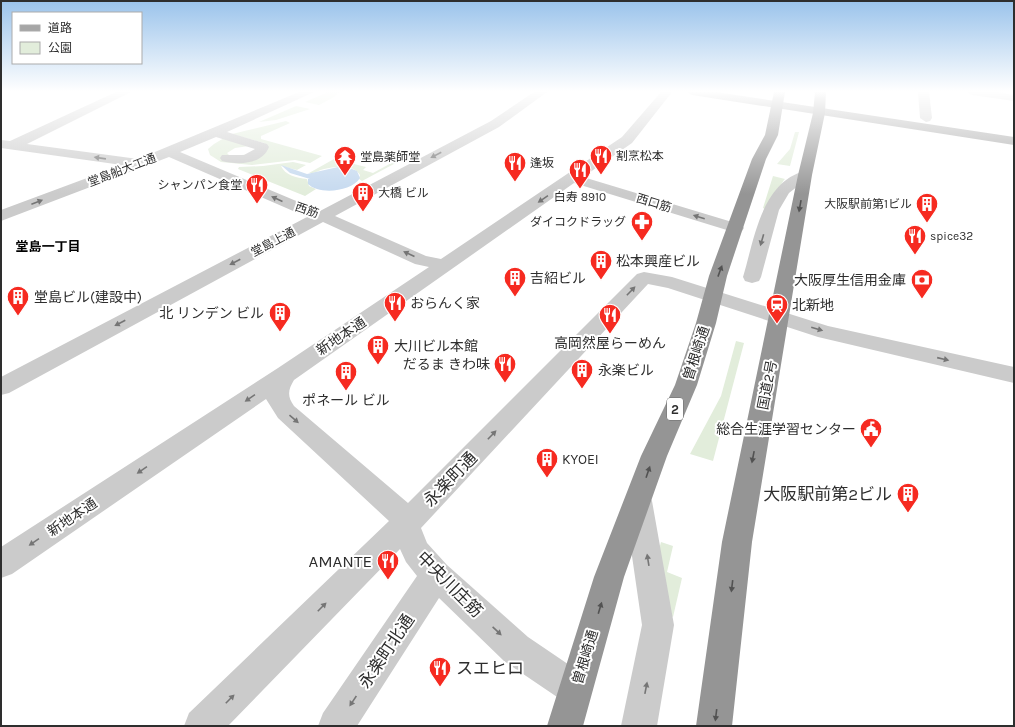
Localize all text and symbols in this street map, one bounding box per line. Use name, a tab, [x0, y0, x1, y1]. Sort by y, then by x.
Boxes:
legend	[12, 12, 142, 64]
text: 道路	[48, 21, 72, 35]
text: 公園	[48, 41, 72, 55]
restaurant icon: 割烹松本	[588, 143, 614, 176]
temple icon: 堂島薬師堂	[332, 144, 358, 177]
place label: 割烹松本	[616, 149, 664, 163]
place label: 堂島薬師堂	[360, 150, 420, 164]
restaurant icon: 逢坂	[502, 150, 528, 183]
street label: 堂島船大工通	[86, 151, 158, 189]
one-way arrow	[431, 152, 442, 158]
one-way arrow	[94, 155, 106, 161]
place label: 逢坂	[530, 156, 554, 170]
restaurant icon: 白寿 8910	[567, 157, 593, 190]
restaurant icon: シャンパン食堂	[244, 172, 270, 205]
place label: シャンパン食堂	[157, 178, 242, 192]
building icon: 大橋 ビル	[350, 180, 376, 213]
place label: 大橋 ビル	[378, 186, 429, 200]
place label: 白寿 8910	[554, 190, 606, 204]
street label: 西口筋	[635, 191, 673, 215]
building icon: 大阪駅前第1ビル	[914, 191, 940, 224]
one-way arrow	[538, 195, 548, 203]
one-way arrow	[271, 196, 282, 202]
place label: 大阪駅前第1ビル	[824, 197, 912, 211]
one-way arrow	[32, 199, 44, 205]
street label: 西筋	[293, 199, 321, 221]
one-way arrow	[796, 200, 802, 212]
pharmacy icon: ダイコクドラッグ	[629, 209, 655, 242]
one-way arrow	[692, 214, 704, 220]
place label: ダイコクドラッグ	[530, 215, 626, 229]
restaurant icon: spice32	[902, 223, 928, 256]
street label: 堂島上通	[249, 225, 297, 259]
place label: spice32	[930, 229, 973, 243]
one-way arrow	[759, 234, 765, 246]
district label: 堂島一丁目	[15, 239, 81, 254]
building icon: 松本興産ビル	[588, 248, 614, 281]
one-way arrow	[403, 251, 415, 258]
place label: 松本興産ビル	[616, 253, 700, 270]
one-way arrow	[229, 259, 241, 265]
building icon: 吉紹ビル	[502, 265, 528, 298]
one-way arrow	[718, 265, 724, 277]
bank icon: 大阪厚生信用金庫	[909, 267, 935, 300]
place label: 吉紹ビル	[530, 270, 586, 287]
place label: 大阪厚生信用金庫	[794, 272, 906, 289]
building icon: 堂島ビル(建設中)	[5, 284, 31, 317]
one-way arrow	[626, 286, 636, 296]
place label: 堂島ビル(建設中)	[34, 289, 142, 306]
restaurant icon: おらんく家	[382, 290, 408, 323]
station icon: 北新地	[764, 292, 790, 325]
place label: おらんく家	[410, 295, 480, 312]
place label: 北新地	[792, 297, 834, 314]
building icon: 北 リンデン ビル	[267, 300, 293, 333]
restaurant icon: 高岡然屋らーめん	[597, 302, 623, 335]
place label: 北 リンデン ビル	[159, 305, 264, 322]
street label: 新地本通	[313, 314, 369, 359]
one-way arrow	[115, 320, 126, 326]
street label: 曽根崎通	[680, 324, 713, 382]
one-way arrow	[811, 326, 823, 332]
building icon: 大川ビル本館	[365, 333, 391, 366]
place label: 高岡然屋らーめん	[554, 335, 666, 352]
place label: 大川ビル本館	[394, 338, 478, 355]
restaurant icon: だるま きわ味	[492, 351, 518, 384]
place label: だるま きわ味	[403, 356, 490, 373]
one-way arrow	[937, 356, 949, 362]
building icon: 永楽ビル	[569, 357, 595, 390]
building icon: ポネール ビル	[333, 359, 359, 392]
street label: 国道2号	[754, 359, 781, 411]
place label: 永楽ビル	[598, 362, 654, 379]
place label: ポネール ビル	[302, 392, 390, 409]
one-way arrow	[245, 394, 256, 402]
road number: 2	[667, 398, 683, 420]
one-way arrow	[288, 414, 299, 423]
public building icon: 総合生涯学習センター	[858, 416, 884, 449]
place label: 総合生涯学習センター	[716, 421, 856, 438]
one-way arrow	[487, 430, 497, 440]
building icon: KYOEI	[534, 446, 560, 479]
street label: 永楽町通	[419, 448, 481, 510]
place label: KYOEI	[562, 451, 599, 468]
one-way arrow	[750, 451, 756, 464]
one-way arrow	[137, 466, 147, 474]
one-way arrow	[645, 466, 651, 478]
building icon: 大阪駅前第2ビル	[895, 481, 921, 514]
place label: 大阪駅前第2ビル	[763, 484, 892, 504]
street label: 新地本通	[44, 495, 100, 540]
one-way arrow	[29, 538, 39, 546]
street label: 中央川庄筋	[413, 547, 487, 621]
restaurant icon: AMANTE	[375, 548, 401, 581]
place label: AMANTE	[308, 551, 372, 571]
one-way arrow	[645, 554, 651, 566]
one-way arrow	[729, 580, 735, 592]
one-way arrow	[317, 602, 327, 612]
one-way arrow	[597, 602, 603, 614]
street label: 永楽町北通	[354, 610, 418, 692]
one-way arrow	[492, 626, 502, 636]
street label: 曽根崎通	[569, 628, 602, 686]
restaurant icon: スエヒロ	[427, 655, 453, 688]
place label: スエヒロ	[456, 658, 524, 678]
one-way arrow	[643, 682, 649, 694]
one-way arrow	[225, 694, 235, 704]
one-way arrow	[349, 695, 356, 707]
one-way arrow	[712, 708, 719, 721]

